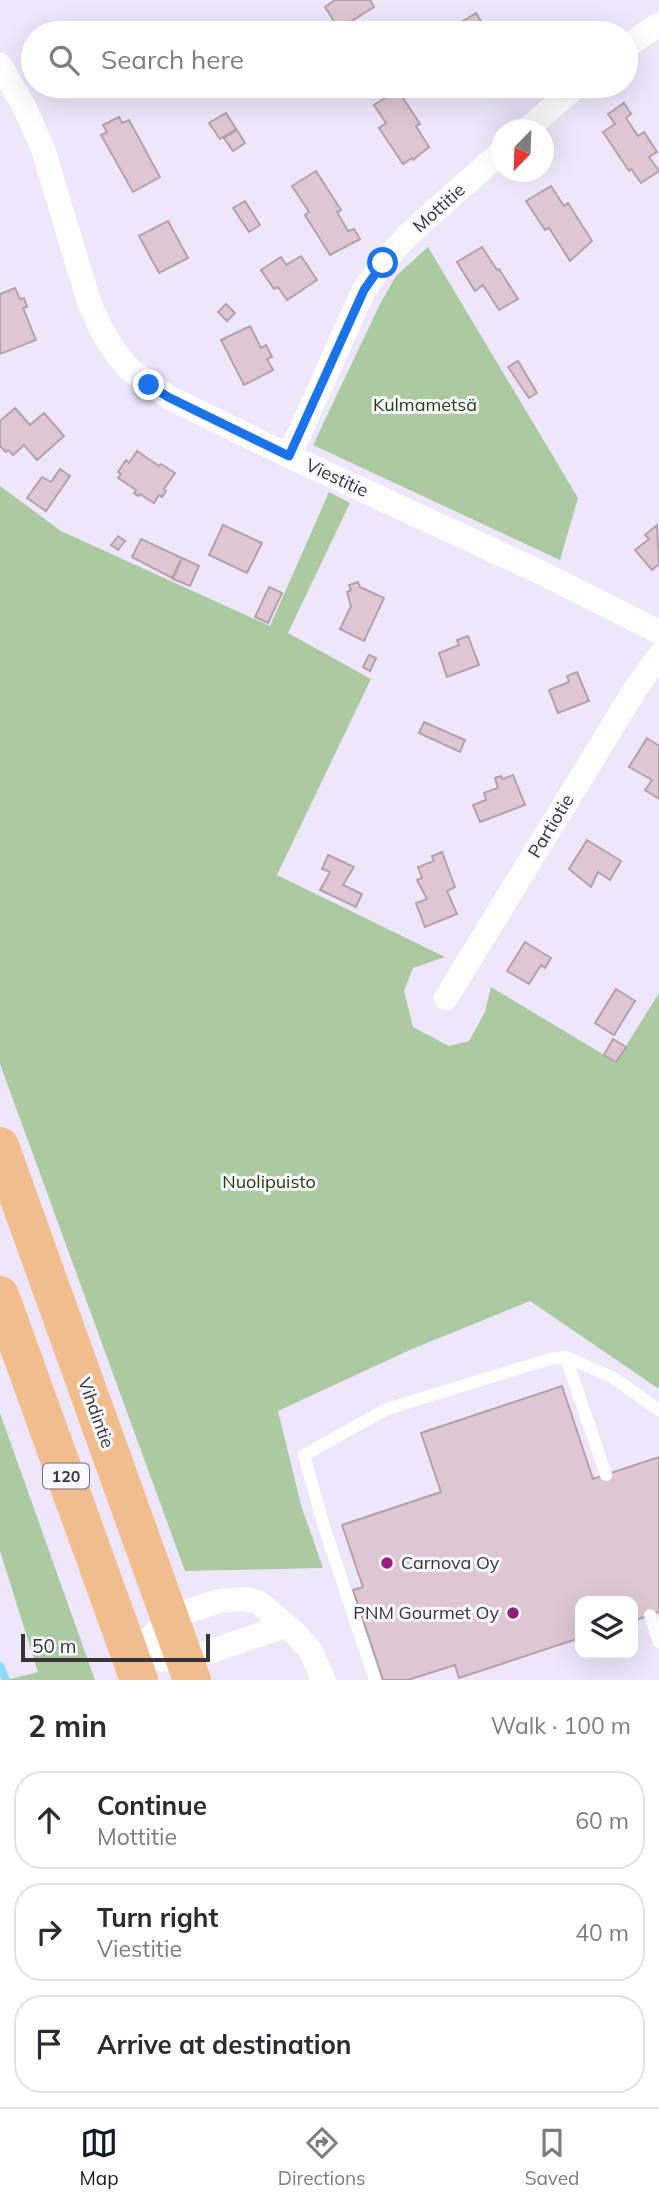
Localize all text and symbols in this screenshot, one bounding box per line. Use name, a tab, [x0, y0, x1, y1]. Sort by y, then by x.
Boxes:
search box	[21, 21, 638, 98]
icon: search	[45, 41, 83, 79]
text: Search here	[101, 43, 244, 76]
north arrow	[491, 119, 554, 182]
street label: Mottitie	[408, 178, 470, 237]
route start	[367, 247, 398, 278]
route end	[133, 369, 164, 400]
park label: Kulmametsä	[373, 393, 477, 416]
street label: Viestitie	[302, 453, 372, 502]
street label: Partiotie	[523, 790, 579, 862]
park label: Nuolipuisto	[222, 1170, 316, 1193]
street label: Vihdintie	[73, 1374, 120, 1451]
road number: 120	[43, 1464, 89, 1488]
place label: Carnova Oy	[401, 1551, 500, 1574]
marker: Carnova Oy	[379, 1555, 395, 1571]
map controls	[575, 1596, 638, 1659]
button: layers	[575, 1596, 638, 1659]
place label: PNM Gourmet Oy	[353, 1601, 499, 1624]
marker: PNM Gourmet Oy	[505, 1605, 521, 1621]
scale bar	[21, 1631, 210, 1663]
text: 50 m	[32, 1634, 76, 1658]
text: 2 min	[28, 1707, 107, 1745]
text: Walk · 100 m	[491, 1711, 631, 1740]
text: Continue	[97, 1789, 207, 1822]
icon: ahead	[30, 1801, 68, 1839]
text: 60 m	[575, 1806, 629, 1835]
text: Mottitie	[97, 1822, 177, 1851]
text: Turn right	[97, 1901, 218, 1934]
icon: right	[30, 1913, 68, 1951]
text: 40 m	[575, 1918, 629, 1947]
text: Viestitie	[97, 1934, 182, 1963]
icon: arrive	[30, 2025, 68, 2063]
text: Arrive at destination	[97, 2028, 352, 2061]
tab: Map	[80, 2124, 119, 2190]
tab: Directions	[278, 2124, 366, 2190]
tab: Saved	[525, 2124, 579, 2190]

